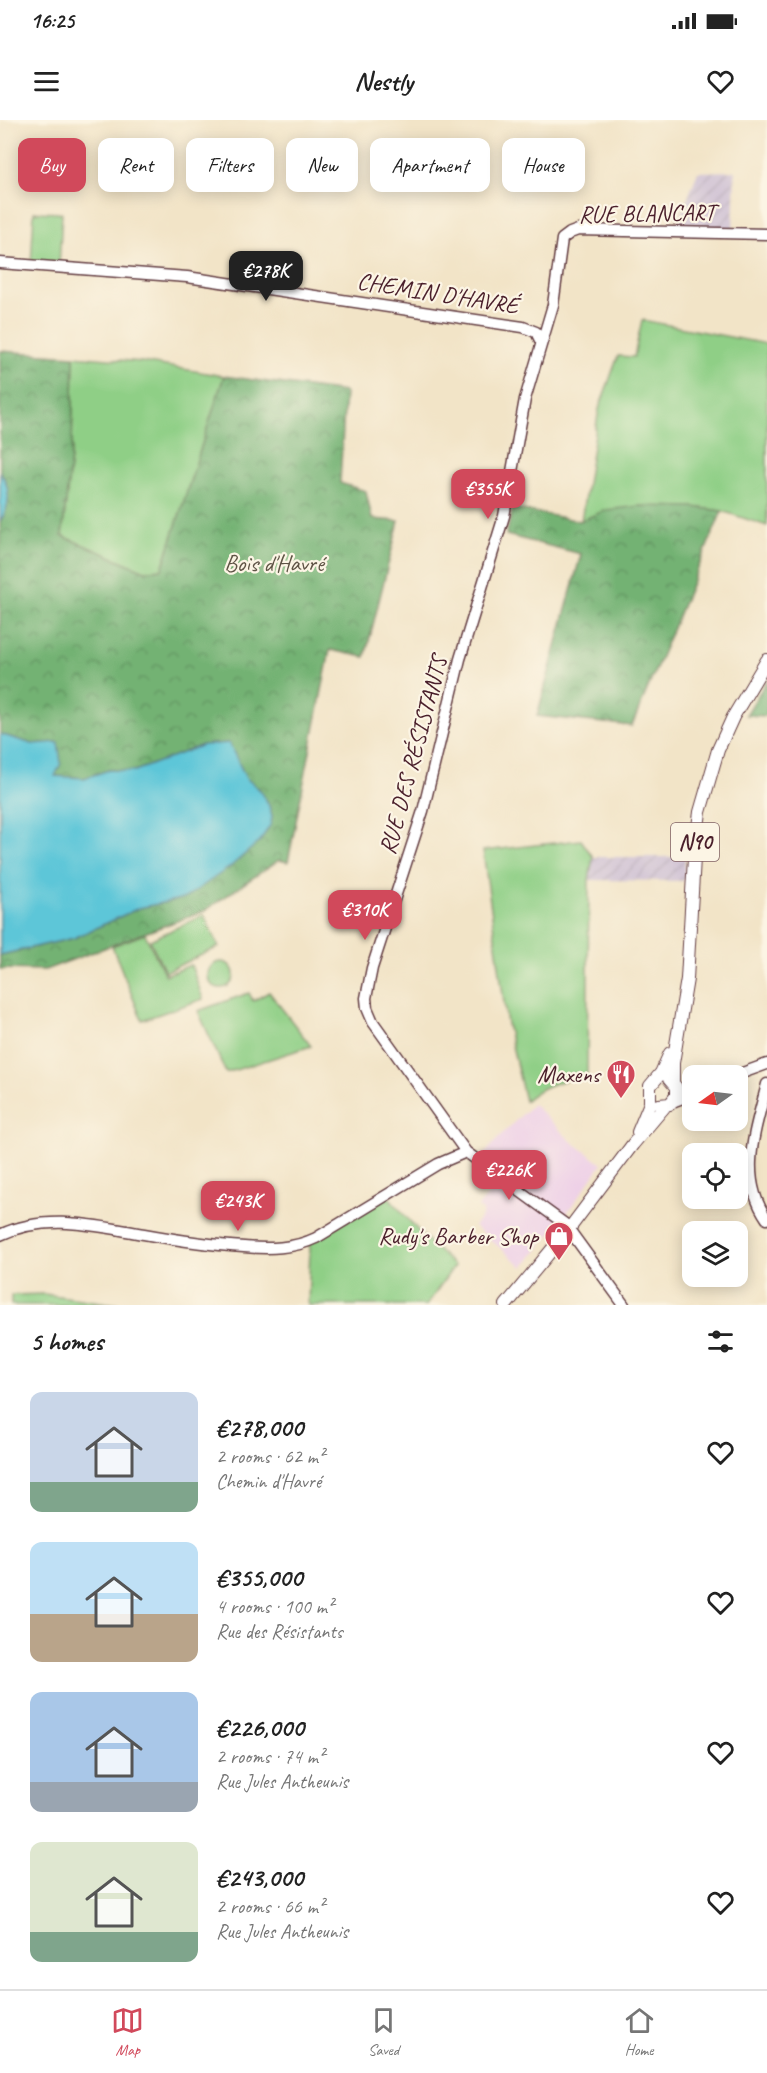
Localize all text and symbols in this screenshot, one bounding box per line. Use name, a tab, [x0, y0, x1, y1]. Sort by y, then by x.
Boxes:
text: 16:25	[30, 7, 74, 35]
text: Nestly	[354, 64, 413, 98]
icon: menu	[30, 65, 63, 98]
icon: heart	[704, 65, 737, 98]
chip: Buy	[18, 138, 86, 192]
chip: Rent	[98, 138, 174, 192]
chip: Filters	[186, 138, 274, 192]
chip: New	[286, 138, 358, 192]
chip: Apartment	[370, 138, 490, 192]
chip: House	[502, 138, 585, 192]
street label: RUE BLANCART	[578, 197, 721, 229]
pin: €278K	[224, 251, 308, 302]
text: €278K	[243, 258, 289, 283]
street label: CHEMIN D'HAVRÉ	[355, 265, 524, 321]
pin: €355K	[446, 469, 530, 520]
text: €355K	[465, 476, 511, 501]
park label: Bois d'Havré	[224, 548, 328, 578]
street label: RUE DES RÉSISTANTS	[372, 649, 455, 858]
road number: N90	[671, 823, 719, 861]
pin: €310K	[323, 890, 407, 941]
text: €310K	[342, 897, 388, 922]
restaurant icon: Maxens	[605, 1058, 637, 1100]
place label: Maxens	[537, 1059, 602, 1089]
north arrow	[682, 1065, 748, 1131]
map controls	[682, 1065, 748, 1287]
button: locate	[682, 1143, 748, 1209]
pin: €226K	[467, 1150, 551, 1201]
text: €226K	[486, 1157, 532, 1182]
pin: €243K	[196, 1181, 280, 1232]
text: €243K	[215, 1188, 261, 1213]
shop icon: Rudy's Barber Shop	[543, 1220, 575, 1262]
place label: Rudy's Barber Shop	[378, 1221, 540, 1251]
button: layers	[682, 1221, 748, 1287]
text: 5 homes	[30, 1325, 103, 1358]
icon: filters	[704, 1325, 737, 1358]
text: €278,000	[216, 1411, 303, 1444]
icon: home	[78, 1416, 150, 1488]
icon: heart	[704, 1436, 737, 1469]
text: 2 rooms · 62 m²	[216, 1444, 324, 1469]
text: Chemin d'Havré	[216, 1469, 321, 1494]
text: €355,000	[216, 1561, 302, 1594]
icon: home	[78, 1566, 150, 1638]
icon: heart	[704, 1586, 737, 1619]
text: 4 rooms · 100 m²	[216, 1594, 333, 1619]
text: Rue des Résistants	[216, 1619, 343, 1644]
text: €226,000	[216, 1711, 304, 1744]
icon: home	[78, 1716, 150, 1788]
icon: heart	[704, 1736, 737, 1769]
text: 2 rooms · 74 m²	[216, 1744, 324, 1769]
text: Rue Jules Antheunis	[216, 1769, 348, 1794]
text: €243,000	[216, 1861, 303, 1894]
icon: home	[78, 1866, 150, 1938]
icon: heart	[704, 1886, 737, 1919]
text: 2 rooms · 66 m²	[216, 1894, 324, 1919]
text: Rue Jules Antheunis	[216, 1919, 348, 1944]
tab: Map	[111, 2004, 144, 2060]
tab: Saved	[367, 2004, 400, 2060]
tab: Home	[623, 2004, 656, 2060]

